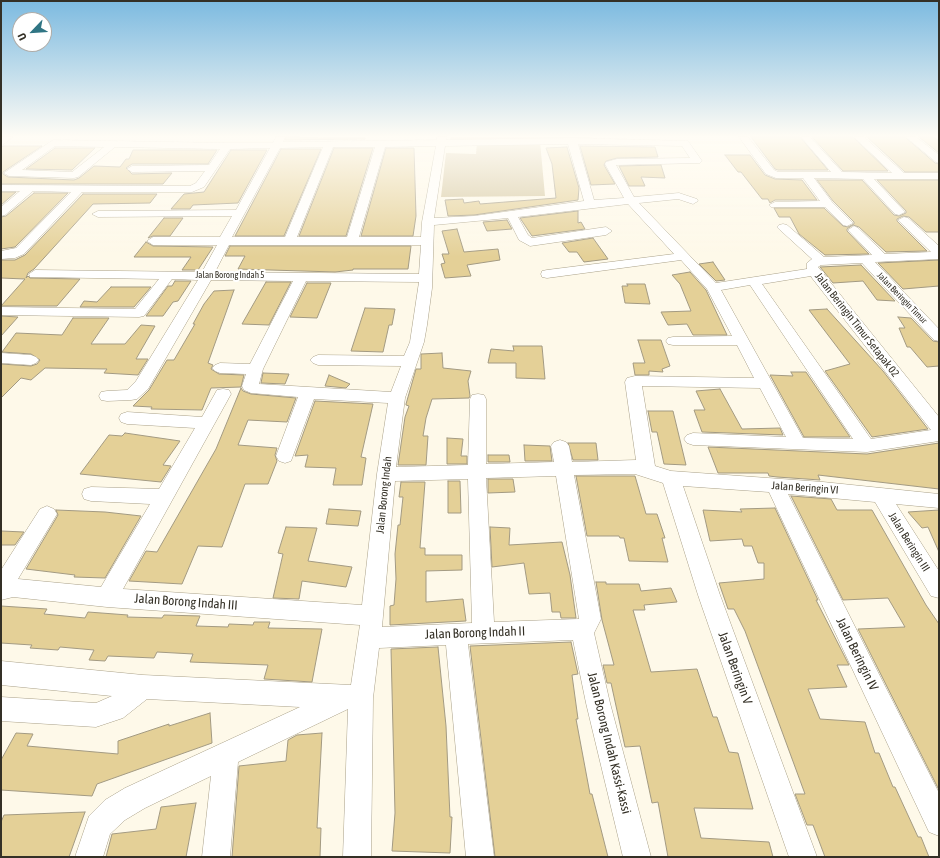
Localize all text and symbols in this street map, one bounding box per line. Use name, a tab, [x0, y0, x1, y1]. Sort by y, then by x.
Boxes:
north arrow	[12, 12, 52, 52]
text: U	[15, 31, 29, 42]
street label: Jalan Borong Indah 5	[195, 270, 265, 280]
street label: Jalan Beringin Timur Setapak 02	[812, 270, 902, 380]
street label: Jalan Beringin Timur	[875, 270, 929, 326]
street label: Jalan Borong Indah	[373, 456, 395, 534]
street label: Jalan Beringin VI	[771, 479, 839, 497]
street label: Jalan Beringin III	[886, 510, 932, 574]
street label: Jalan Borong Indah III	[134, 591, 238, 613]
street label: Jalan Beringin IV	[833, 615, 881, 693]
street label: Jalan Borong Indah II	[425, 623, 525, 643]
street label: Jalan Beringin V	[715, 630, 755, 706]
street label: Jalan Borong Indah Kassi-Kassi	[584, 671, 634, 815]

